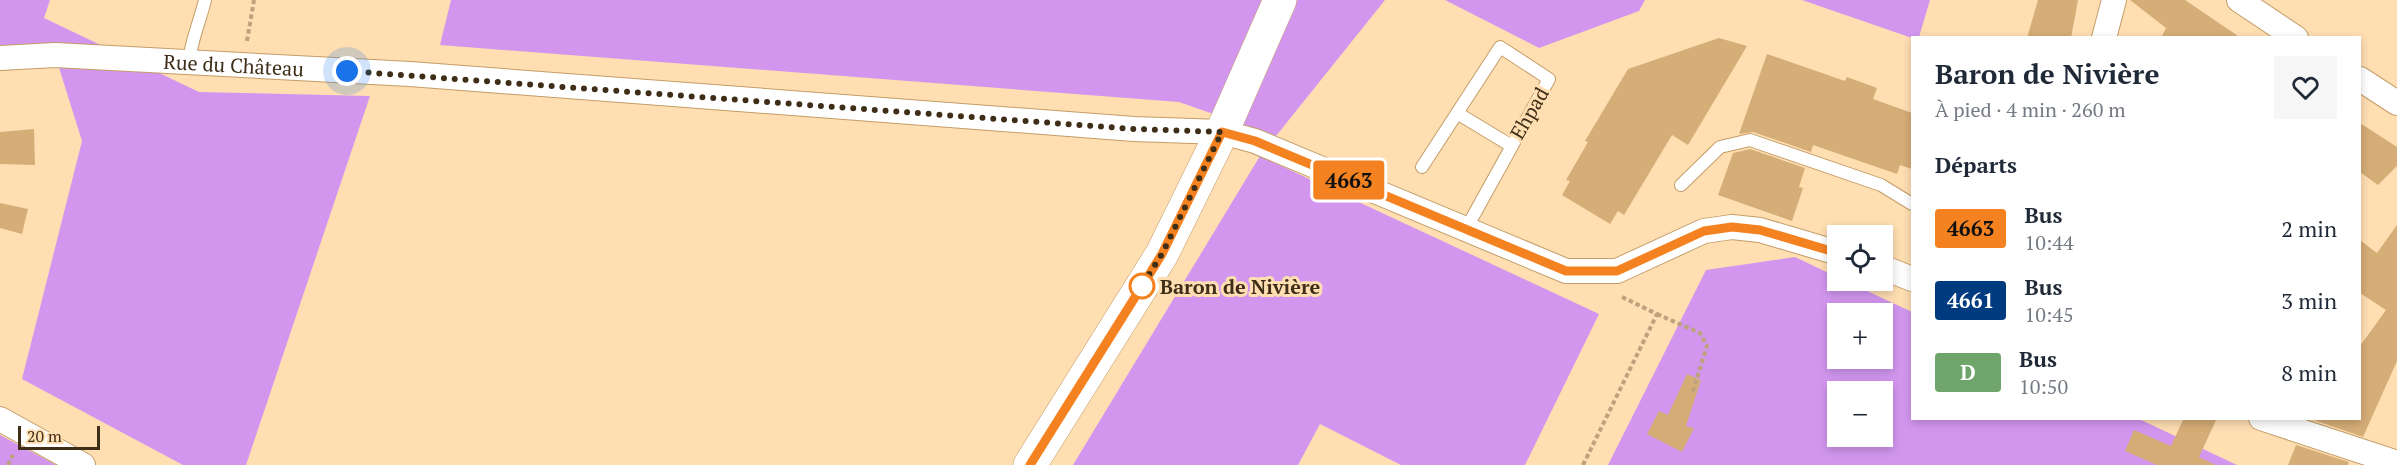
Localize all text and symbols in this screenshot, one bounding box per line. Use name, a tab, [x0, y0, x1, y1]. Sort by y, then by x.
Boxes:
street label: Rue du Château	[163, 47, 305, 82]
text: Baron de Nivière	[1935, 55, 2159, 92]
your location	[332, 56, 362, 86]
button: heart	[2274, 56, 2337, 119]
street label: Ehpad	[1503, 82, 1555, 144]
text: À pied · 4 min · 260 m	[1935, 96, 2125, 123]
text: Départs	[1935, 150, 2017, 179]
line badge: 4663	[1307, 160, 1391, 200]
text: 4663	[1325, 166, 1373, 194]
text: Bus	[2024, 200, 2062, 229]
text: 4663	[1947, 214, 1994, 242]
text: 2 min	[2281, 214, 2337, 243]
map controls	[1827, 225, 1893, 447]
button: locate	[1827, 225, 1893, 291]
text: 10:44	[2024, 229, 2074, 256]
text: Bus	[2024, 272, 2062, 301]
marker: Baron de Nivière	[1129, 273, 1155, 299]
place label: Baron de Nivière	[1160, 273, 1321, 300]
text: 4661	[1947, 286, 1994, 314]
text: 3 min	[2281, 286, 2337, 315]
text: 10:45	[2024, 301, 2074, 328]
button: +	[1827, 303, 1893, 369]
text: Bus	[2019, 344, 2057, 373]
text: D	[1960, 358, 1976, 386]
text: 8 min	[2281, 358, 2337, 387]
text: 10:50	[2019, 373, 2068, 400]
button: −	[1827, 381, 1893, 447]
scale bar	[18, 423, 100, 450]
text: 20 m	[27, 425, 62, 447]

